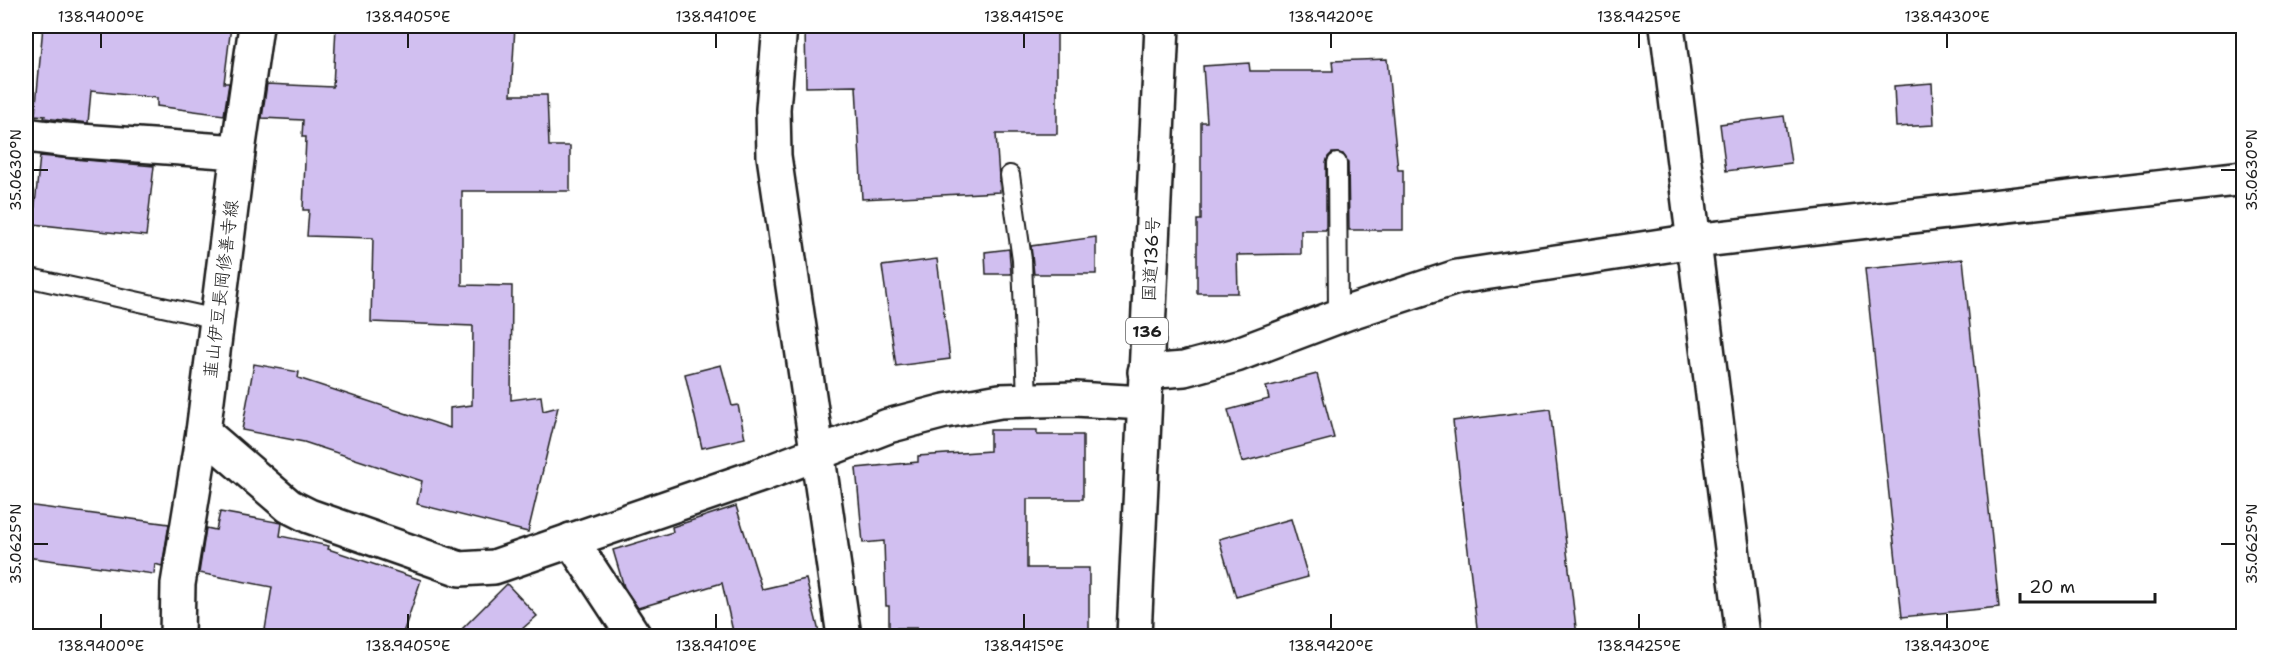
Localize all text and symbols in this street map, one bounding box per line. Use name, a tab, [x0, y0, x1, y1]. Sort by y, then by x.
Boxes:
text: 138.9400°E	[58, 7, 144, 27]
text: 138.9405°E	[366, 7, 450, 27]
text: 138.9410°E	[675, 7, 757, 27]
text: 138.9415°E	[984, 7, 1064, 27]
text: 138.9420°E	[1289, 7, 1373, 27]
text: 138.9425°E	[1597, 7, 1681, 27]
text: 138.9430°E	[1904, 7, 1990, 27]
text: 35.0630°N	[6, 129, 26, 211]
text: 35.0630°N	[2242, 129, 2262, 211]
street label: 韮山伊豆長岡修善寺線	[198, 198, 244, 380]
street label: 国道136号	[1137, 216, 1165, 302]
road number: 136	[1126, 318, 1168, 344]
text: 35.0625°N	[6, 504, 26, 584]
text: 35.0625°N	[2242, 504, 2262, 584]
scale bar	[2020, 566, 2155, 604]
text: 20 m	[2029, 575, 2075, 599]
text: 138.9400°E	[58, 636, 144, 656]
text: 138.9405°E	[366, 636, 450, 656]
text: 138.9410°E	[675, 636, 757, 656]
text: 138.9415°E	[984, 636, 1064, 656]
text: 138.9420°E	[1289, 636, 1373, 656]
text: 138.9425°E	[1597, 636, 1681, 656]
text: 138.9430°E	[1904, 636, 1990, 656]

